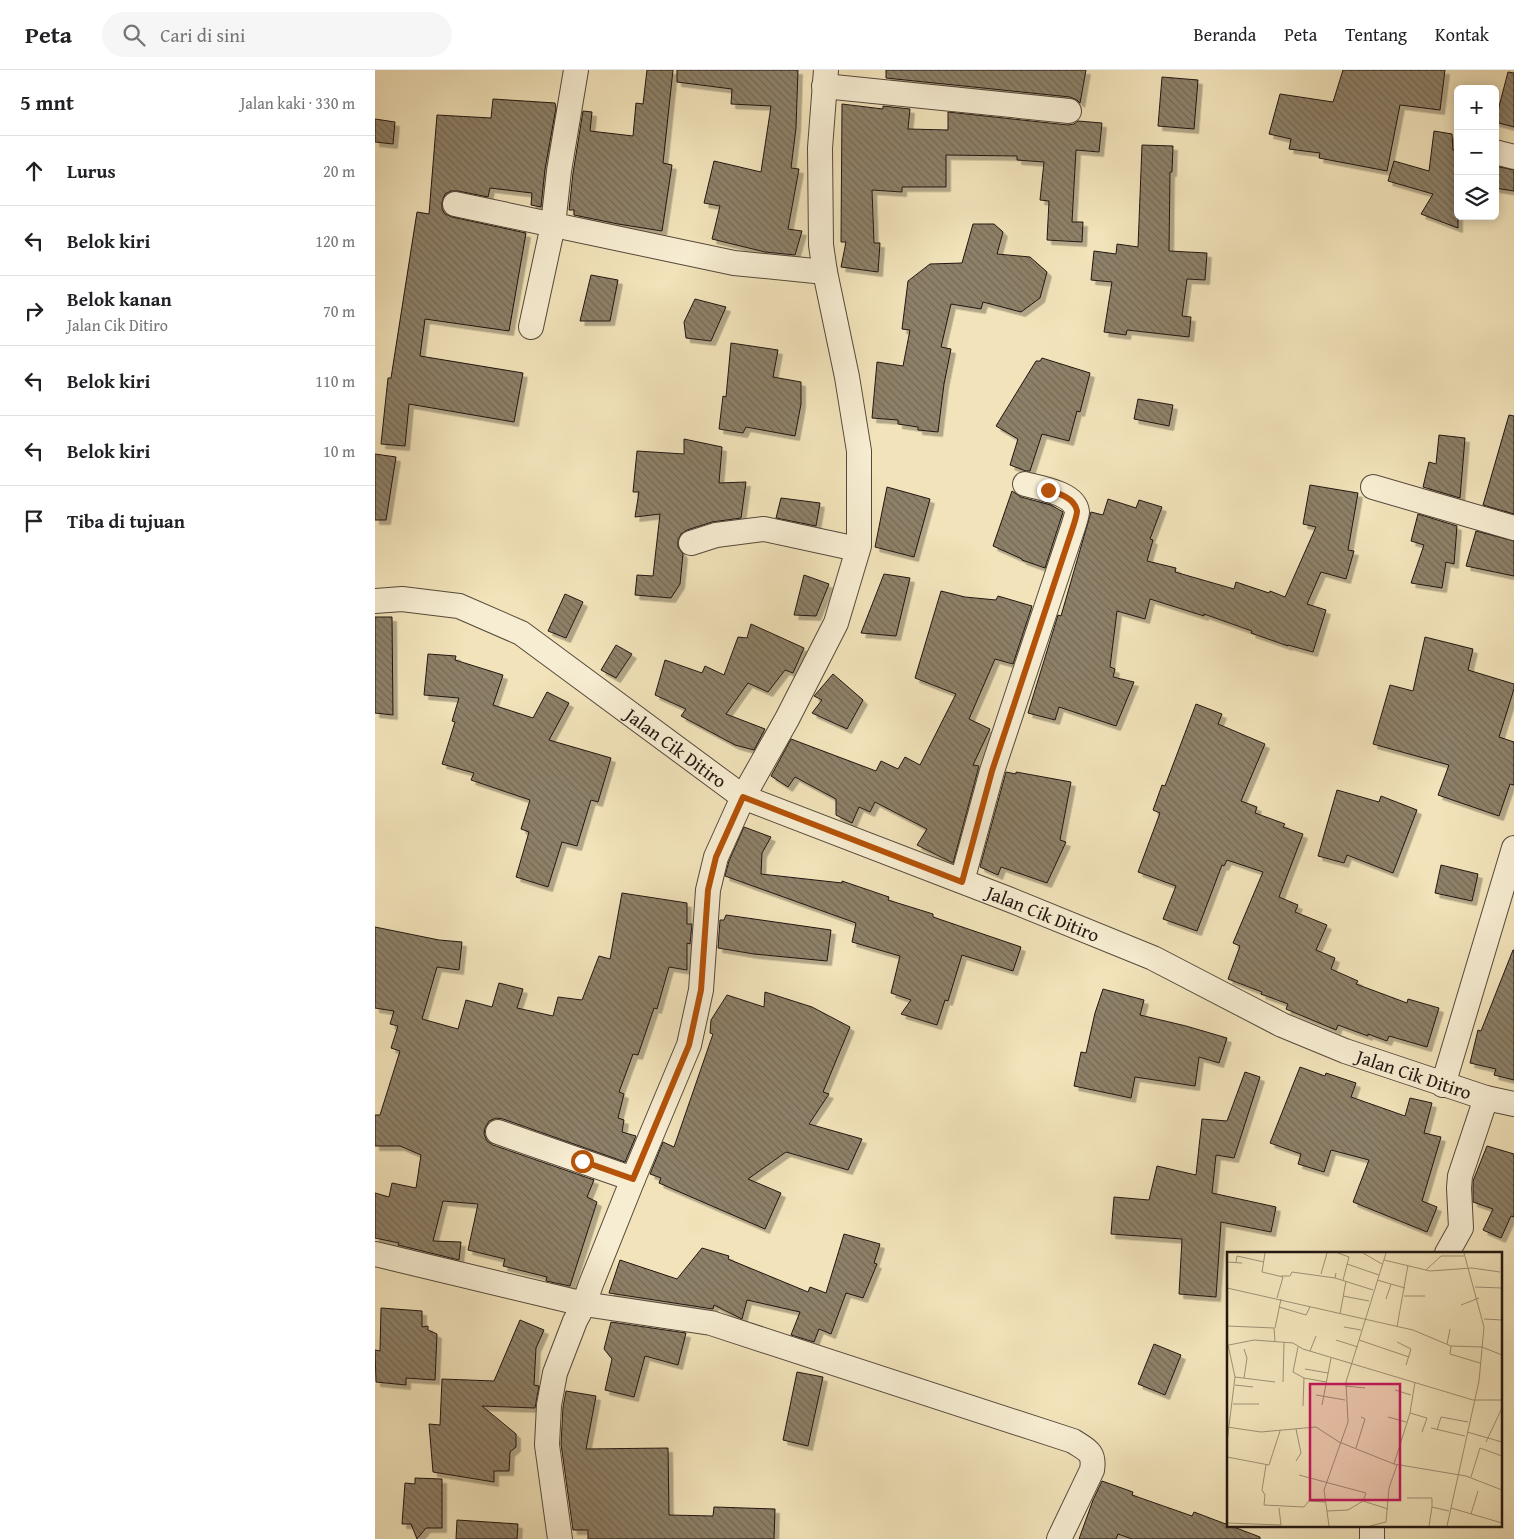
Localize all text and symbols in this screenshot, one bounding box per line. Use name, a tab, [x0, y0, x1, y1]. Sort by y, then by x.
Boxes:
search box	[102, 12, 452, 57]
text: Peta	[25, 17, 72, 52]
icon: search	[120, 21, 148, 49]
text: Cari di sini	[160, 21, 245, 49]
text: Beranda	[1194, 21, 1256, 48]
text: Peta	[1284, 21, 1317, 48]
text: Tentang	[1345, 21, 1407, 48]
text: Kontak	[1435, 21, 1489, 48]
map controls	[1454, 85, 1499, 220]
button: +	[1454, 85, 1499, 130]
text: 5 mnt	[20, 87, 74, 118]
text: Jalan kaki · 330 m	[240, 91, 355, 115]
button: −	[1454, 130, 1499, 175]
icon: ahead	[20, 157, 48, 185]
text: Lurus	[67, 157, 116, 185]
text: 20 m	[323, 159, 355, 183]
button: layers	[1454, 175, 1499, 220]
icon: left	[20, 227, 48, 255]
text: Belok kiri	[67, 227, 150, 255]
text: 120 m	[315, 229, 355, 253]
text: Belok kanan	[67, 285, 172, 313]
icon: right	[20, 297, 48, 325]
text: 70 m	[323, 299, 355, 323]
text: Jalan Cik Ditiro	[67, 313, 168, 337]
icon: left	[20, 367, 48, 395]
text: Belok kiri	[67, 367, 150, 395]
text: 110 m	[315, 369, 355, 393]
icon: left	[20, 437, 48, 465]
text: Belok kiri	[67, 437, 150, 465]
text: 10 m	[323, 439, 355, 463]
route end	[1037, 479, 1060, 502]
icon: arrive	[20, 507, 48, 535]
text: Tiba di tujuan	[67, 507, 185, 535]
street label: Jalan Cik Ditiro	[618, 700, 733, 794]
street label: Jalan Cik Ditiro	[981, 877, 1104, 949]
street label: Jalan Cik Ditiro	[1351, 1041, 1475, 1106]
route start	[571, 1150, 594, 1173]
inset map	[1227, 1252, 1501, 1526]

